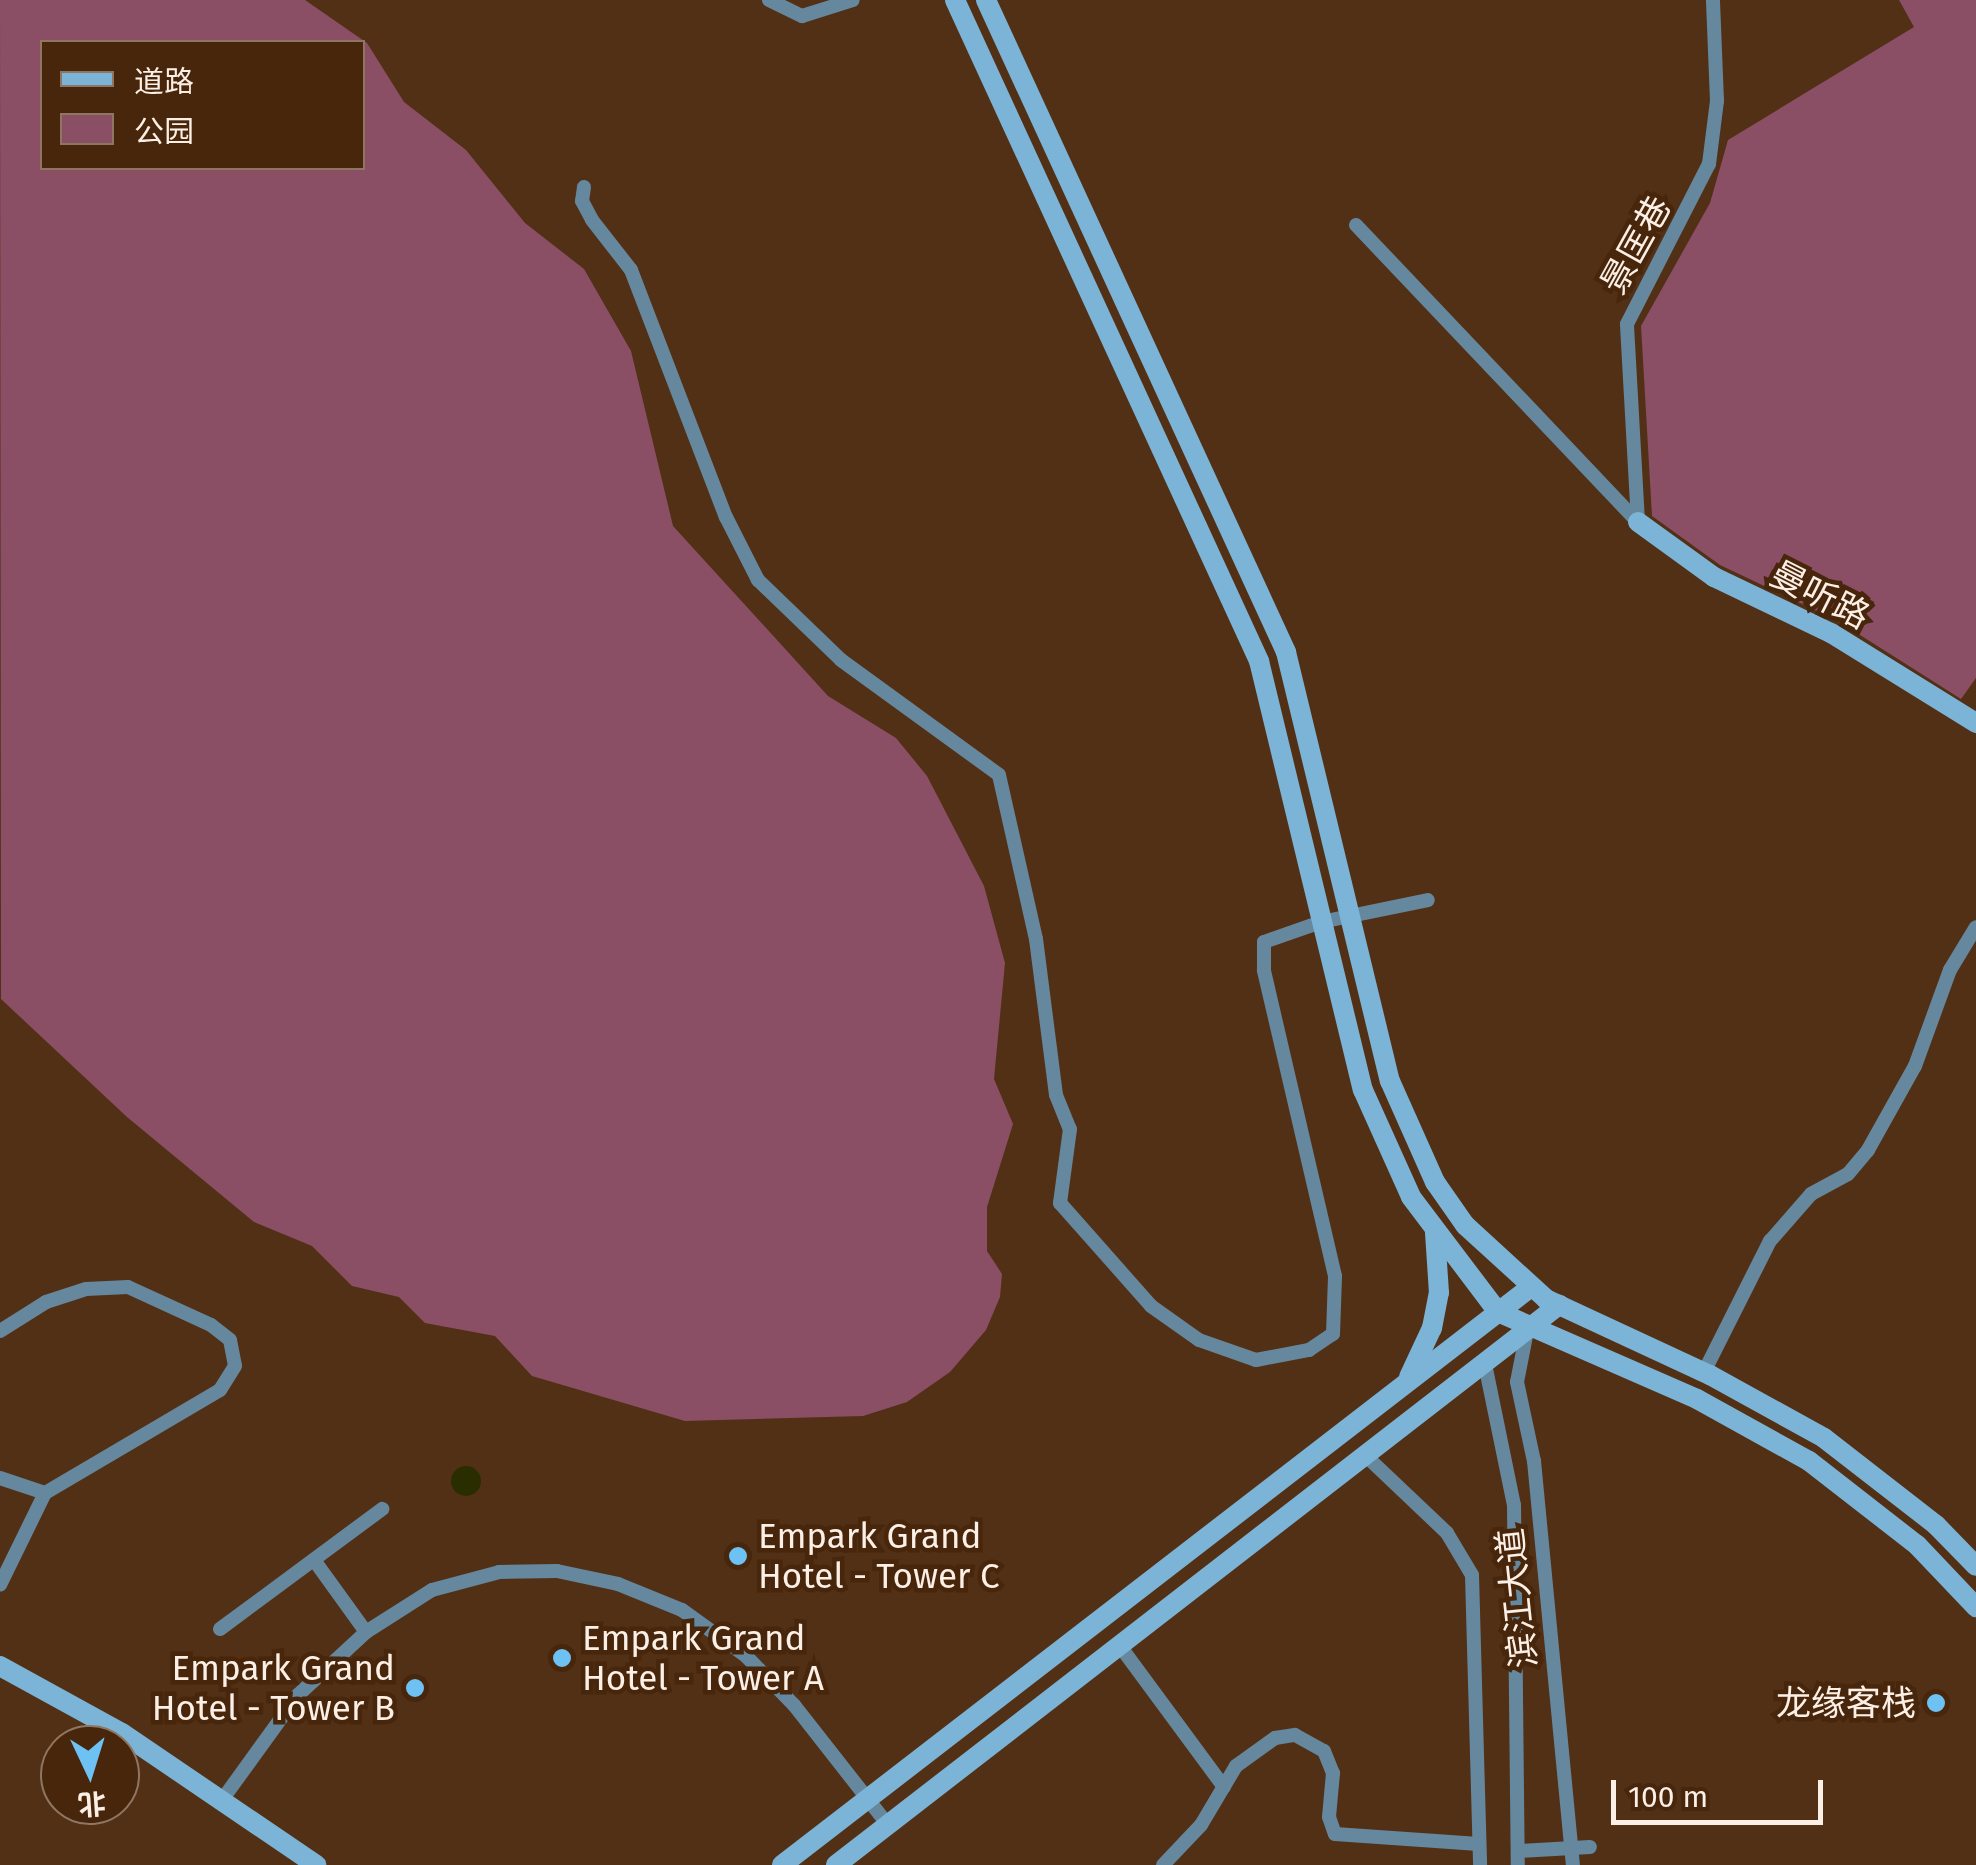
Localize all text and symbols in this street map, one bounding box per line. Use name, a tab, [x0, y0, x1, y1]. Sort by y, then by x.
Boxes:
legend	[40, 40, 365, 170]
text: 道路	[134, 64, 194, 100]
text: 公园	[134, 114, 194, 150]
street label: 景匡巷	[1592, 189, 1680, 301]
street label: 曼听路	[1764, 552, 1876, 638]
place label: Empark Grand Hotel - Tower C	[758, 1515, 999, 1597]
street label: 滨江大道	[1489, 1526, 1545, 1670]
marker: Empark Grand Hotel - Tower C	[727, 1545, 749, 1567]
place label: Empark Grand Hotel - Tower A	[582, 1617, 824, 1699]
place label: Empark Grand Hotel - Tower B	[152, 1647, 395, 1729]
marker: Empark Grand Hotel - Tower A	[551, 1647, 573, 1669]
marker: Empark Grand Hotel - Tower B	[404, 1677, 426, 1699]
place label: 龙缘客栈	[1776, 1682, 1916, 1724]
marker: 龙缘客栈	[1925, 1692, 1947, 1714]
north arrow	[40, 1725, 140, 1825]
scale bar	[1616, 1760, 1828, 1822]
text: 100 m	[1628, 1779, 1708, 1815]
text: 北	[77, 1786, 107, 1821]

